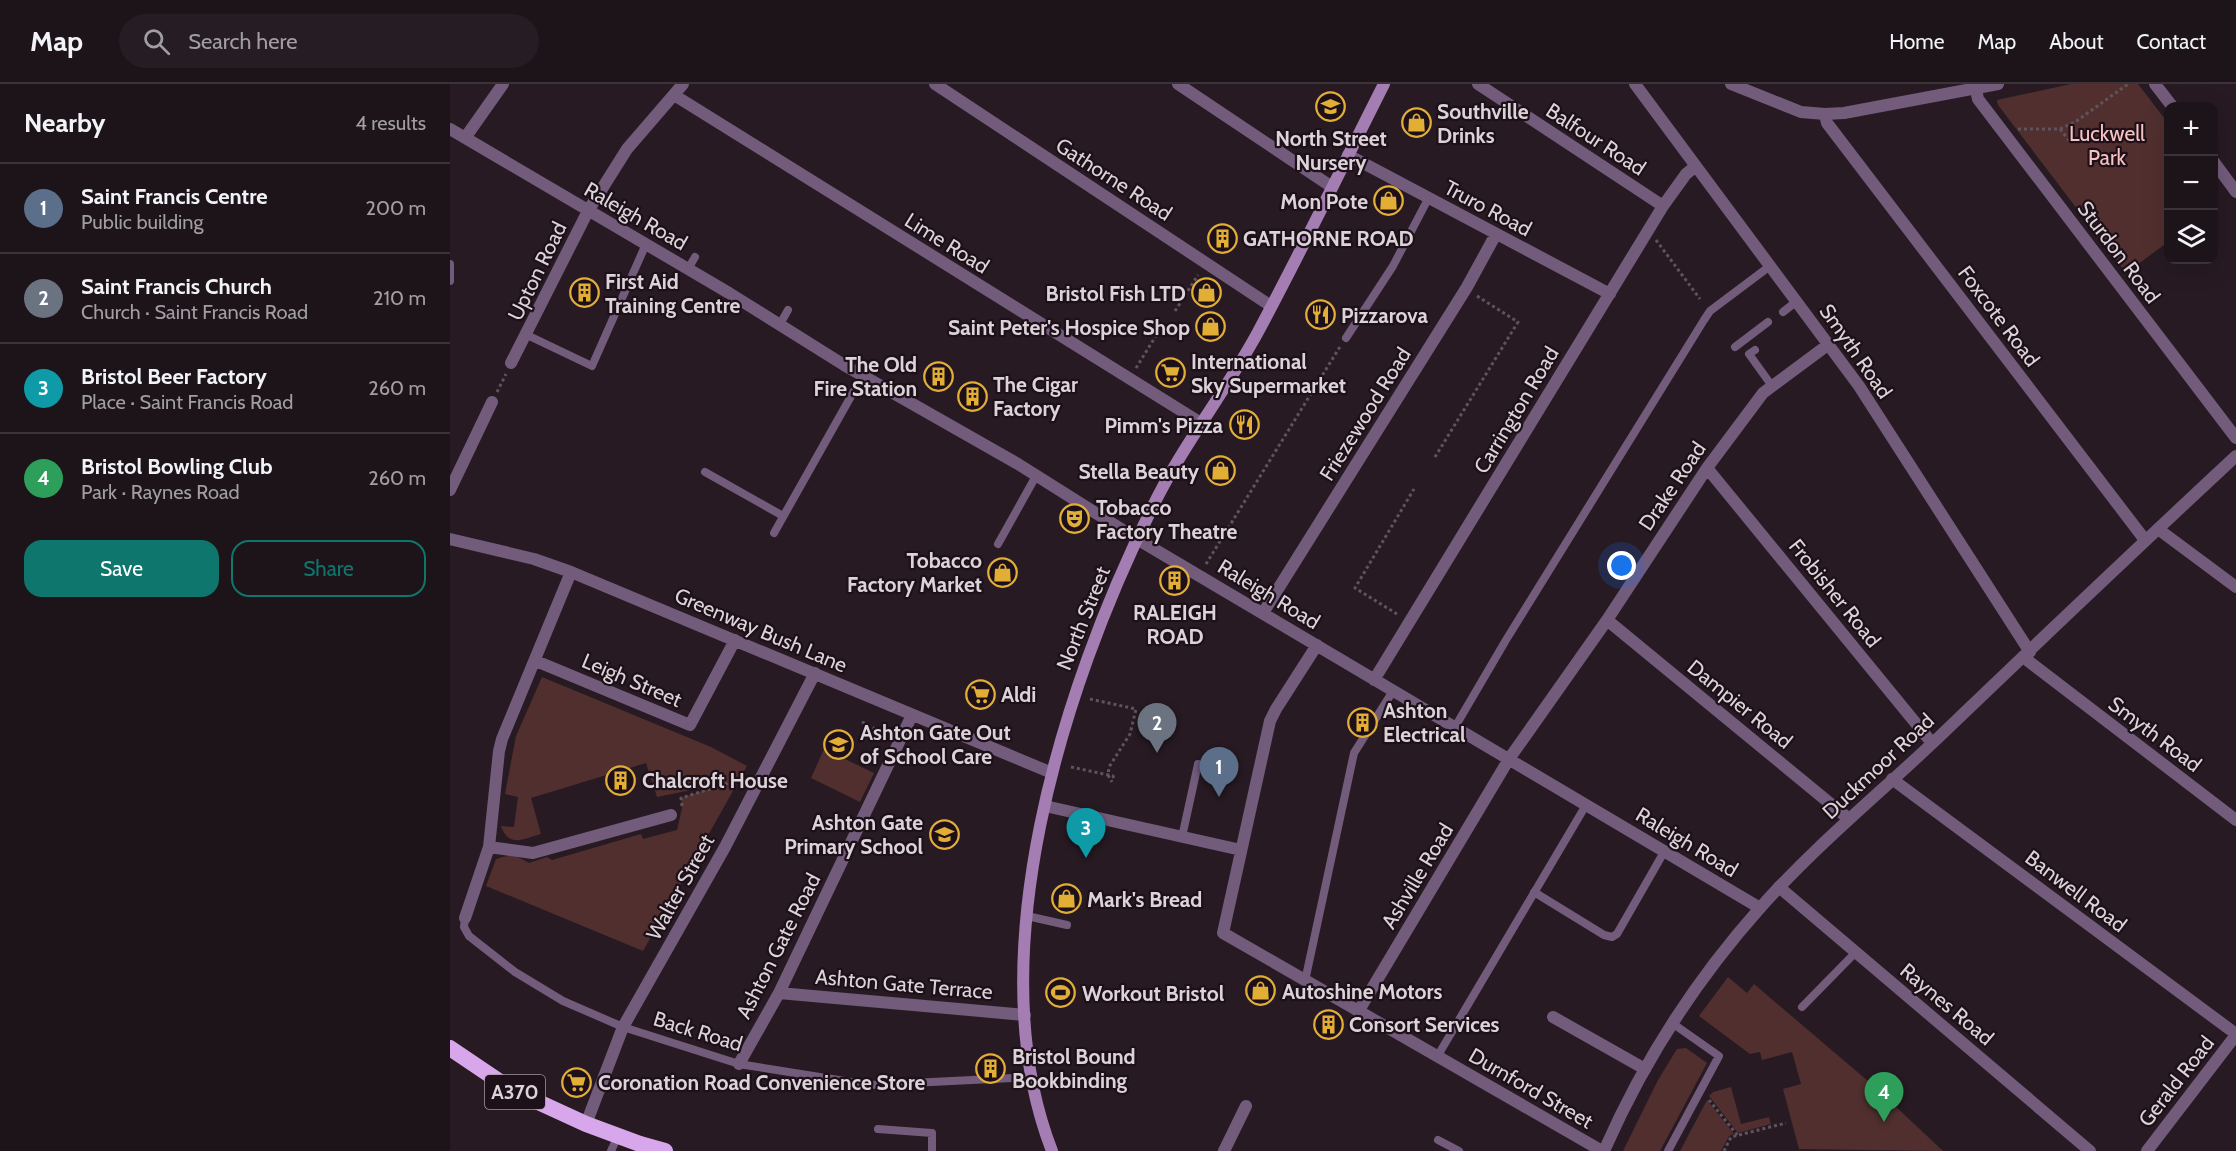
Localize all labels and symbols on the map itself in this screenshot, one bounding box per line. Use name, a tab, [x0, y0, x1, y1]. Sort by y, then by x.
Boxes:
school or university icon: North Street Nursery	[1315, 91, 1347, 123]
street label: Balfour Road	[1541, 98, 1651, 180]
place label: Southville Drinks	[1437, 99, 1529, 148]
shop icon: Southville Drinks	[1400, 107, 1432, 139]
park label: Luckwell Park	[2069, 121, 2145, 170]
place label: North Street Nursery	[1275, 126, 1387, 175]
street label: Gathorne Road	[1051, 132, 1177, 226]
street label: Truro Road	[1440, 175, 1536, 241]
street label: Raleigh Road	[580, 176, 692, 256]
shop icon: Mon Pote	[1373, 185, 1405, 217]
place label: Mon Pote	[1280, 189, 1368, 214]
street label: Sturdon Road	[2072, 196, 2166, 308]
street label: Lime Road	[900, 207, 994, 279]
street label: Upton Road	[502, 217, 572, 325]
building icon: GATHORNE ROAD	[1206, 222, 1238, 254]
place label: GATHORNE ROAD	[1243, 226, 1414, 251]
street label: Foxcote Road	[1953, 261, 2045, 371]
place label: First Aid Training Centre	[605, 269, 740, 318]
building icon: First Aid Training Centre	[568, 277, 600, 309]
shop icon: Bristol Fish LTD	[1191, 277, 1223, 309]
place label: Bristol Fish LTD	[1046, 281, 1186, 306]
restaurant icon: Pizzarova	[1304, 299, 1336, 331]
street label: Smyth Road	[1814, 299, 1898, 403]
place label: Pizzarova	[1341, 303, 1429, 328]
shop icon: Saint Peter's Hospice Shop	[1195, 311, 1227, 343]
place label: Saint Peter's Hospice Shop	[948, 315, 1190, 340]
street label: Carrington Road	[1468, 342, 1564, 478]
street label: Friezewood Road	[1314, 343, 1416, 485]
place label: International Sky Supermarket	[1191, 349, 1346, 398]
place label: The Old Fire Station	[814, 352, 917, 401]
supermarket icon: International Sky Supermarket	[1154, 357, 1186, 389]
building icon: The Old Fire Station	[922, 360, 954, 392]
place label: The Cigar Factory	[993, 372, 1078, 421]
building icon: The Cigar Factory	[956, 380, 988, 412]
restaurant icon: Pimm's Pizza	[1228, 409, 1260, 441]
place label: Pimm's Pizza	[1104, 413, 1224, 438]
street label: Drake Road	[1633, 437, 1711, 535]
shop icon: Stella Beauty	[1204, 455, 1236, 487]
place label: Stella Beauty	[1078, 459, 1200, 484]
place label: Tobacco Factory Theatre	[1096, 495, 1238, 544]
theatre icon: Tobacco Factory Theatre	[1059, 503, 1091, 535]
street label: Frobisher Road	[1784, 534, 1886, 652]
place label: Tobacco Factory Market	[847, 548, 982, 597]
your location	[1607, 551, 1636, 580]
street label: Raleigh Road	[1213, 554, 1325, 634]
shop icon: Tobacco Factory Market	[987, 556, 1019, 588]
street label: North Street	[1051, 562, 1115, 674]
building icon: RALEIGH ROAD	[1159, 565, 1191, 597]
street label: Greenway Bush Lane	[671, 582, 851, 678]
place label: RALEIGH ROAD	[1133, 600, 1217, 649]
street label: Leigh Street	[578, 648, 686, 712]
street label: Dampier Road	[1683, 654, 1797, 754]
supermarket icon: Aldi	[964, 678, 996, 710]
place label: Aldi	[1001, 682, 1036, 707]
street label: Smyth Road	[2104, 691, 2206, 777]
place label: Ashton Electrical	[1383, 698, 1466, 747]
pin: 2	[1138, 704, 1176, 753]
building icon: Ashton Electrical	[1346, 706, 1378, 738]
street label: Duckmoor Road	[1817, 708, 1939, 824]
place label: Ashton Gate Out of School Care	[860, 720, 1011, 769]
school or university icon: Ashton Gate Out of School Care	[823, 728, 855, 760]
pin: 1	[1200, 748, 1238, 797]
building icon: Chalcroft House	[605, 764, 637, 796]
place label: Chalcroft House	[642, 768, 788, 793]
street label: Raleigh Road	[1631, 802, 1743, 882]
pin: 3	[1066, 808, 1106, 858]
place label: Ashton Gate Primary School	[784, 810, 923, 859]
school or university icon: Ashton Gate Primary School	[928, 818, 960, 850]
street label: Ashville Road	[1376, 819, 1458, 933]
street label: Walter Street	[641, 830, 719, 944]
street label: Banwell Road	[2020, 845, 2132, 937]
street label: Ashton Gate Road	[731, 869, 825, 1023]
shop icon: Mark's Bread	[1050, 883, 1082, 915]
place label: Mark's Bread	[1087, 887, 1202, 912]
street label: Raynes Road	[1895, 958, 1999, 1050]
street label: Ashton Gate Terrace	[814, 964, 994, 1004]
shop icon: Autoshine Motors	[1245, 975, 1277, 1007]
sports icon: Workout Bristol	[1045, 977, 1077, 1009]
place label: Autoshine Motors	[1282, 979, 1442, 1004]
place label: Workout Bristol	[1082, 981, 1225, 1006]
street label: Back Road	[650, 1006, 746, 1056]
building icon: Consort Services	[1312, 1008, 1344, 1040]
place label: Consort Services	[1349, 1012, 1500, 1037]
street label: Gerald Road	[2133, 1031, 2219, 1131]
street label: Durnford Street	[1464, 1042, 1598, 1134]
place label: Bristol Bound Bookbinding	[1012, 1044, 1136, 1093]
building icon: Bristol Bound Bookbinding	[975, 1052, 1007, 1084]
supermarket icon: Coronation Road Convenience Store	[561, 1066, 593, 1098]
place label: Coronation Road Convenience Store	[598, 1070, 925, 1095]
pin: 4	[1864, 1072, 1904, 1122]
road number: A370	[485, 1075, 545, 1109]

